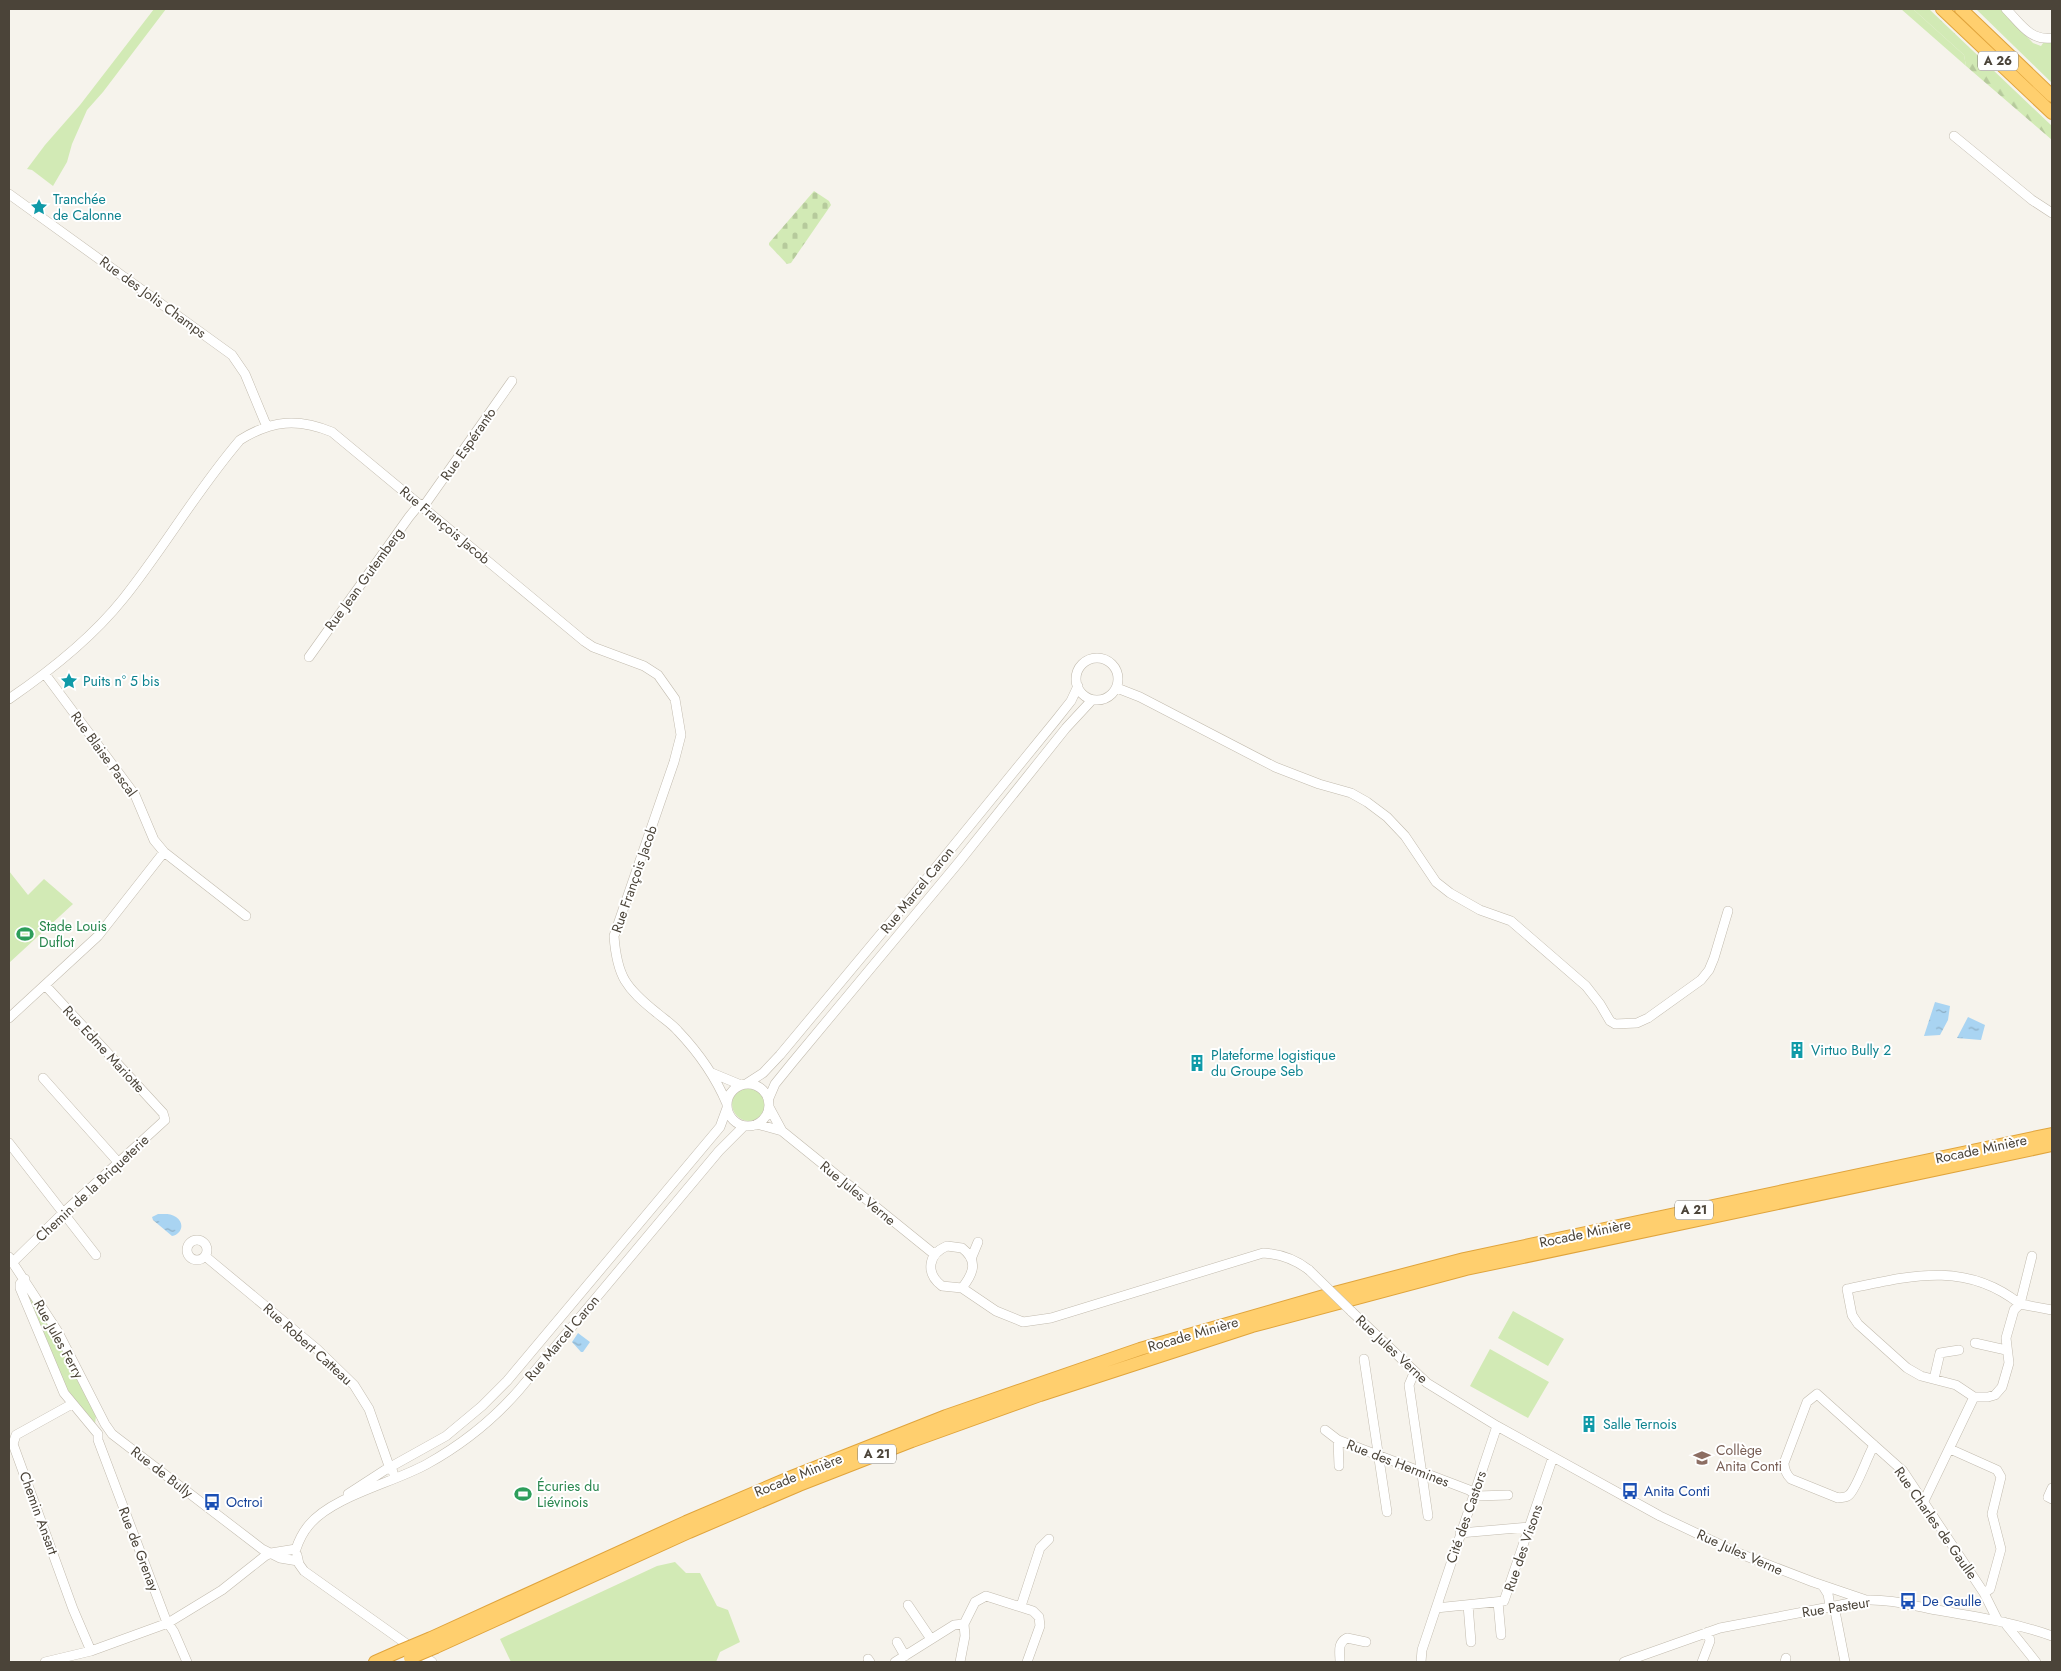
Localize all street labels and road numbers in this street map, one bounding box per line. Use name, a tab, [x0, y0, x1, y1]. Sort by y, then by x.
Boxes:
road number: A 26	[1978, 51, 2018, 70]
street label: Rue des Jolis Champs	[96, 251, 211, 343]
street label: Rue Espéranto	[435, 403, 501, 485]
street label: Rue François Jacob	[396, 481, 495, 569]
street label: Rue Jean Gutemberg	[320, 523, 408, 635]
street label: Rue Blaise Pascal	[66, 707, 142, 801]
street label: Rue François Jacob	[606, 823, 662, 935]
street label: Rue Marcel Caron	[876, 842, 958, 938]
street label: Rue Edme Mariotte	[58, 1001, 150, 1097]
street label: Chemin de la Briqueterie	[31, 1130, 153, 1246]
street label: Rocade Minière	[1933, 1130, 2029, 1168]
street label: Rue Jules Verne	[816, 1156, 900, 1230]
road number: A 21	[1675, 1200, 1713, 1220]
street label: Rocade Minière	[1537, 1214, 1633, 1252]
street label: Rue Marcel Caron	[520, 1291, 604, 1385]
street label: Rue Jules Ferry	[29, 1296, 89, 1383]
street label: Rue Robert Catteau	[259, 1298, 357, 1390]
street label: Rue Jules Verne	[1351, 1310, 1433, 1388]
street label: Rocade Minière	[1145, 1312, 1241, 1356]
street label: Rue des Hermines	[1344, 1434, 1453, 1492]
street label: Rue de Bully	[127, 1441, 198, 1503]
road number: A 21	[858, 1445, 896, 1464]
street label: Rocade Minière	[751, 1448, 845, 1502]
street label: Rue Charles de Gaulle	[1890, 1463, 1982, 1583]
street label: Cité des Castors	[1441, 1468, 1491, 1566]
street label: Chemin Ansart	[15, 1469, 64, 1558]
street label: Rue des Visons	[1499, 1501, 1547, 1594]
street label: Rue de Grenay	[114, 1504, 165, 1595]
street label: Rue Jules Verne	[1694, 1524, 1786, 1580]
street label: Rue Pasteur	[1800, 1592, 1872, 1622]

